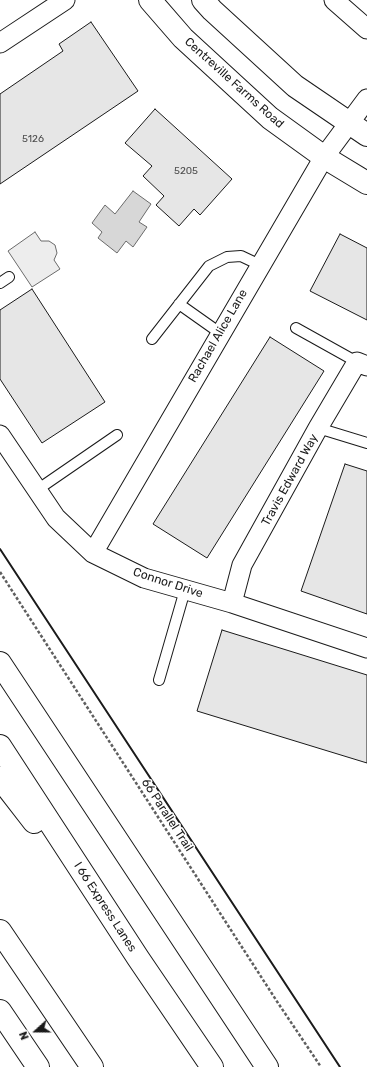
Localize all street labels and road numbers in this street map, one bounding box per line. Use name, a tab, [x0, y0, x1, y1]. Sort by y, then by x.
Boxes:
street label: Centreville Farms Road	[181, 35, 287, 131]
street label: Rachael Alice Lane	[185, 287, 251, 385]
street label: Travis Edward Way	[259, 431, 321, 529]
street label: Connor Drive	[131, 565, 205, 601]
street label: 66 Parallel Trail	[138, 776, 196, 854]
street label: I 66 Express Lanes	[71, 859, 139, 955]

